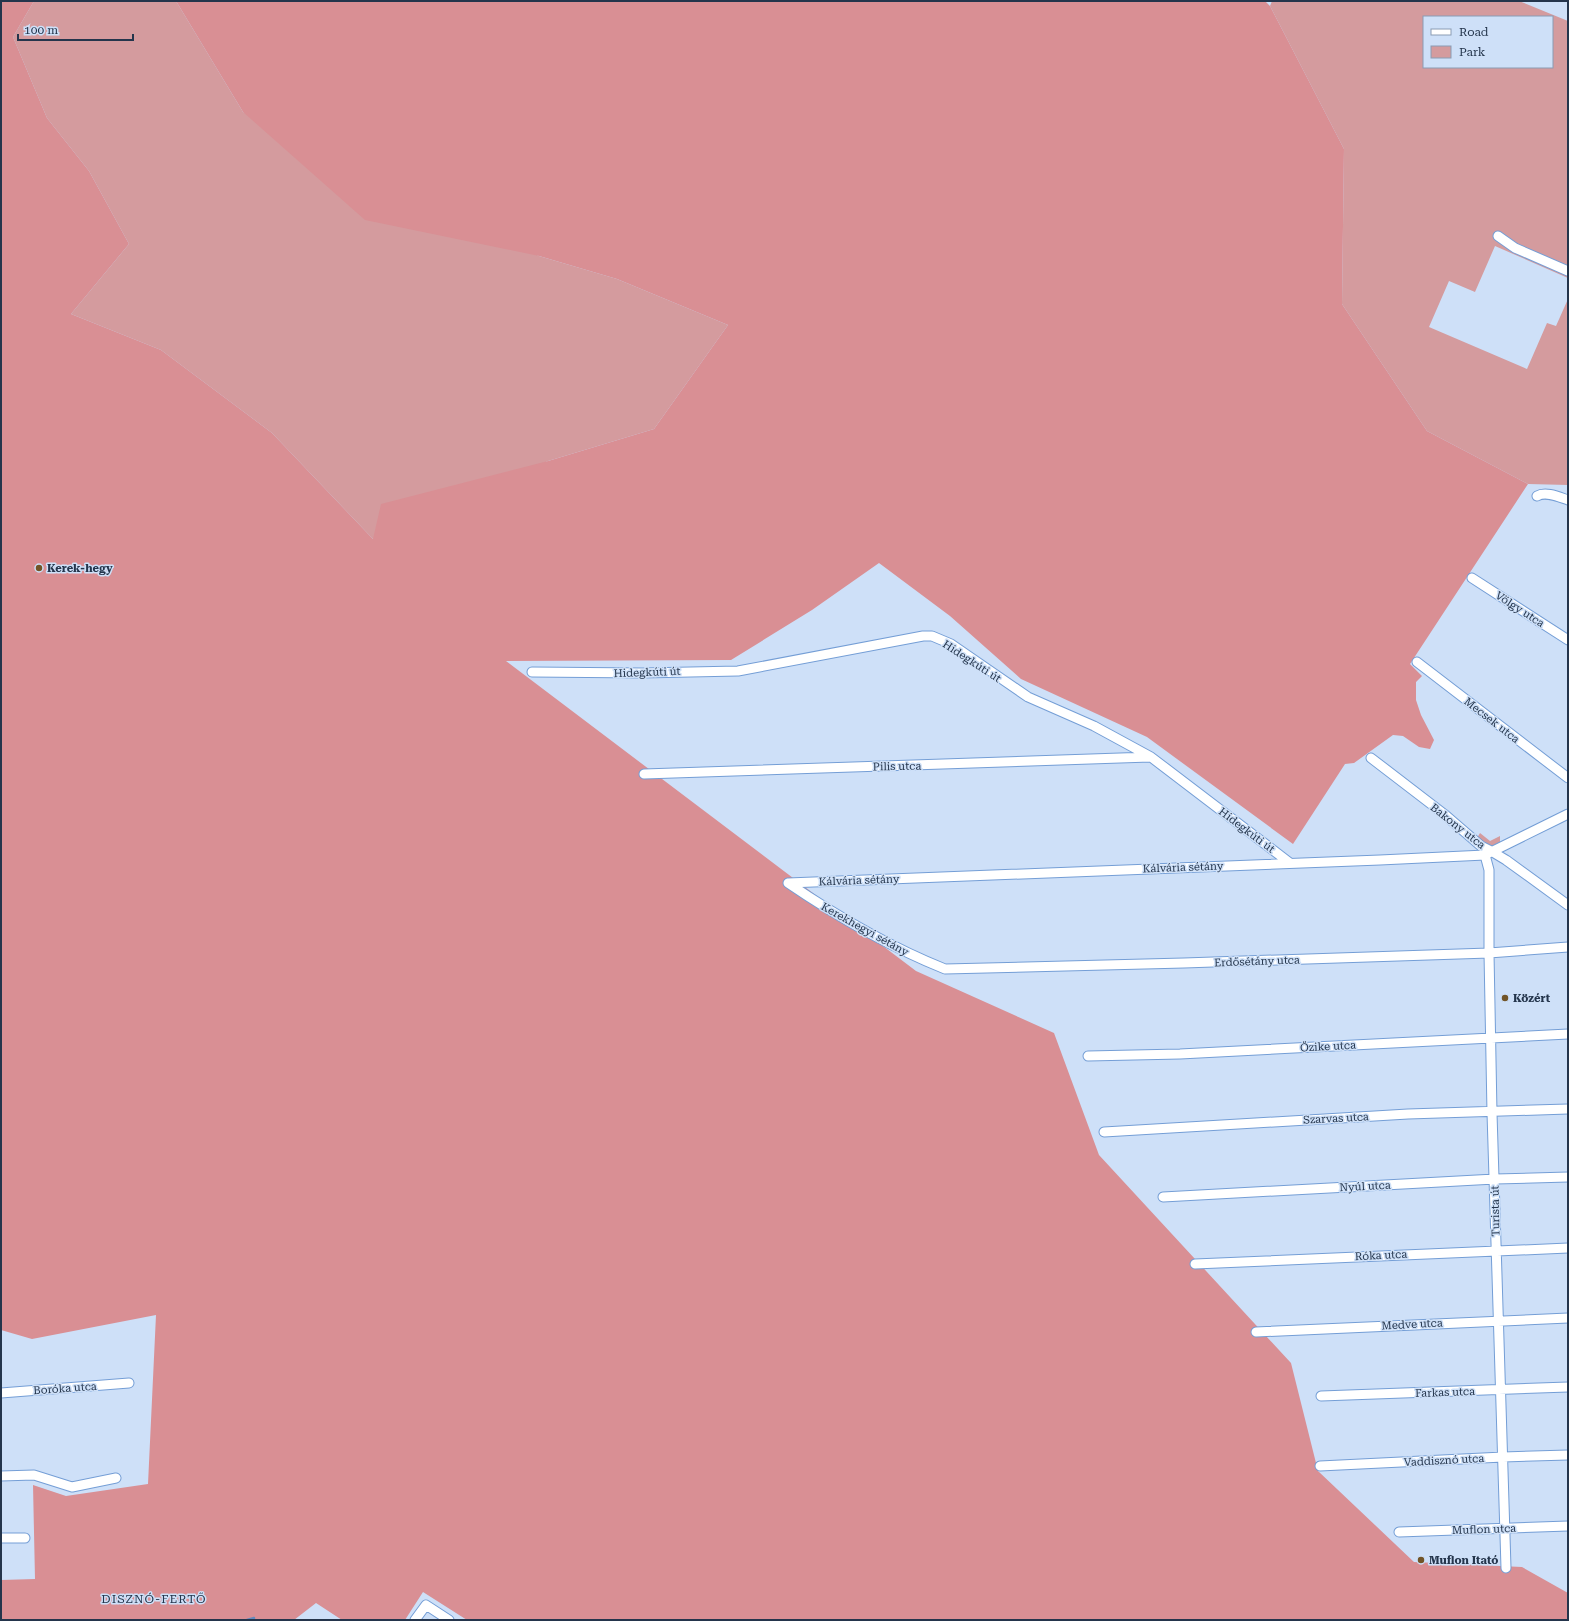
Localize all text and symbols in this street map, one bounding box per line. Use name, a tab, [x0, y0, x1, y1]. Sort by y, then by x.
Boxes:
scale bar	[18, 16, 133, 42]
legend	[1423, 16, 1553, 68]
text: 100 m	[24, 23, 58, 37]
text: Road	[1459, 25, 1489, 39]
text: Park	[1459, 45, 1486, 59]
place label: Kerek-hegy	[47, 562, 113, 575]
marker: Kerek-hegy	[34, 563, 44, 573]
street label: Völgy utca	[1493, 589, 1547, 630]
street label: Hidegkúti út	[940, 638, 1003, 685]
street label: Hidegkúti út	[613, 665, 681, 680]
street label: Mecsek utca	[1461, 695, 1522, 746]
street label: Pilis utca	[873, 760, 921, 773]
street label: Bakony utca	[1428, 801, 1488, 852]
street label: Hidegkúti út	[1216, 805, 1277, 856]
street label: Kálvária sétány	[1142, 860, 1224, 875]
street label: Kálvária sétány	[818, 873, 900, 888]
street label: Kerekhegyi sétány	[819, 900, 911, 959]
street label: Erdősétány utca	[1214, 954, 1300, 969]
place label: Közért	[1513, 992, 1551, 1005]
marker: Közért	[1500, 993, 1510, 1003]
street label: Őzike utca	[1300, 1038, 1356, 1054]
street label: Szarvas utca	[1303, 1110, 1369, 1127]
street label: Nyúl utca	[1339, 1179, 1391, 1194]
street label: Turista út	[1489, 1185, 1502, 1237]
street label: Róka utca	[1354, 1248, 1408, 1263]
street label: Medve utca	[1381, 1316, 1443, 1333]
street label: Boróka utca	[33, 1380, 97, 1397]
street label: Farkas utca	[1415, 1385, 1475, 1400]
street label: Vaddisznó utca	[1404, 1452, 1485, 1469]
street label: Muflon utca	[1452, 1522, 1516, 1537]
place label: Muflon Itató	[1429, 1554, 1498, 1567]
marker: Muflon Itató	[1416, 1555, 1426, 1565]
district label: DISZNÓ-FERTŐ	[101, 1592, 207, 1606]

